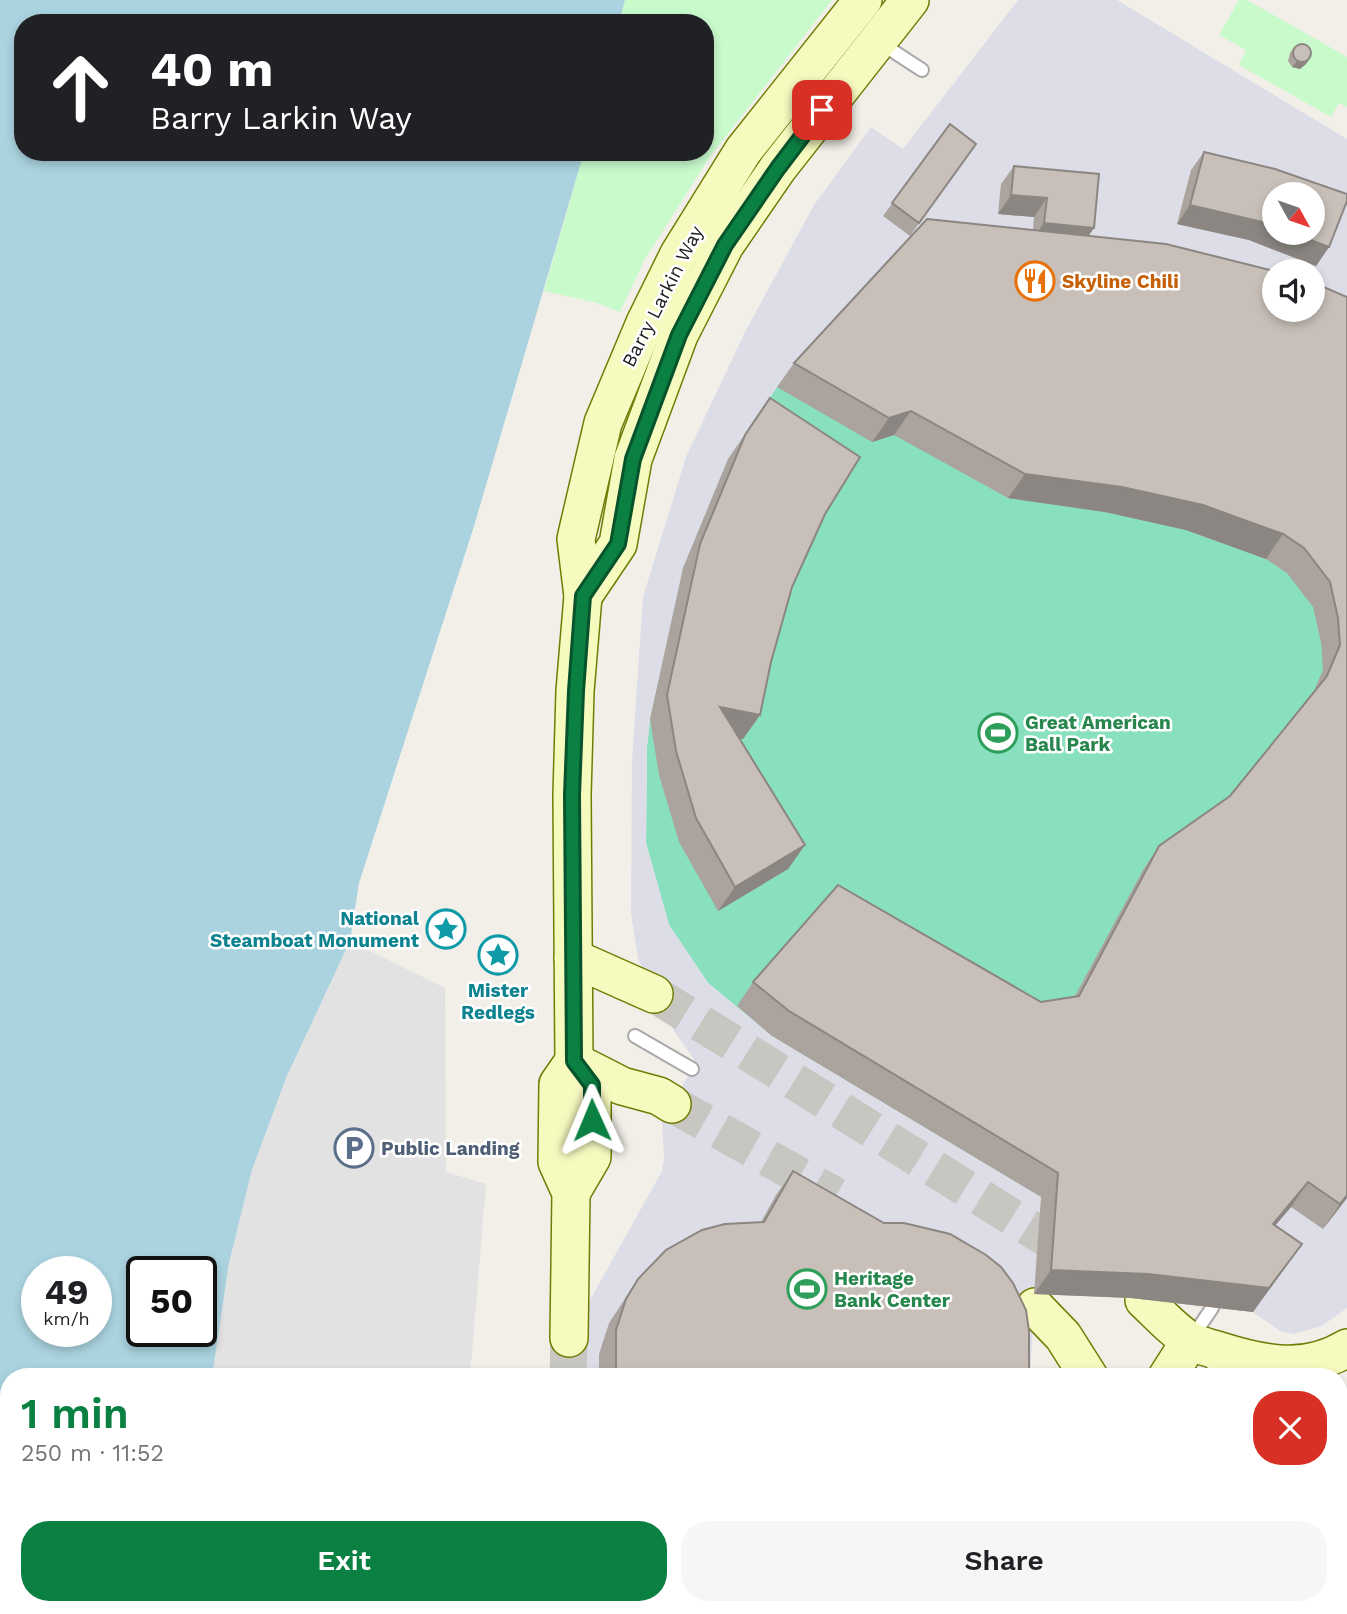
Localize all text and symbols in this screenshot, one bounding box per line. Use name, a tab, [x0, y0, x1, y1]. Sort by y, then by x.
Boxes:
text: 40 m	[150, 40, 273, 98]
icon: ahead	[35, 42, 126, 133]
pin	[792, 80, 852, 140]
icon: arrive	[803, 91, 841, 129]
text: Barry Larkin Way	[150, 99, 412, 137]
north arrow	[1262, 182, 1325, 245]
map controls	[1262, 182, 1325, 322]
street label: Barry Larkin Way	[617, 222, 708, 371]
button: sound	[1262, 259, 1325, 322]
restaurant icon: Skyline Chili	[1014, 260, 1056, 302]
place label: Skyline Chili	[1062, 270, 1179, 293]
place label: Great American Ball Park	[1025, 711, 1171, 756]
sports icon: Great American Ball Park	[977, 712, 1019, 754]
place label: National Steamboat Monument	[210, 907, 420, 952]
place icon: National Steamboat Monument	[425, 908, 467, 950]
place icon: Mister Redlegs	[477, 934, 519, 976]
place label: Mister Redlegs	[461, 979, 535, 1024]
position arrow	[555, 1083, 629, 1157]
parking icon: Public Landing	[333, 1127, 375, 1169]
place label: Public Landing	[381, 1137, 520, 1160]
speed limit sign: 50	[126, 1256, 217, 1347]
place label: Heritage Bank Center	[834, 1267, 951, 1312]
sports icon: Heritage Bank Center	[786, 1268, 828, 1310]
text: 49	[44, 1271, 89, 1313]
text: km/h	[43, 1308, 90, 1329]
text: 1 min	[21, 1389, 129, 1438]
button: close	[1253, 1391, 1327, 1465]
text: 250 m · 11:52	[21, 1440, 164, 1467]
button: Exit	[21, 1521, 667, 1601]
button: Share	[681, 1521, 1327, 1601]

